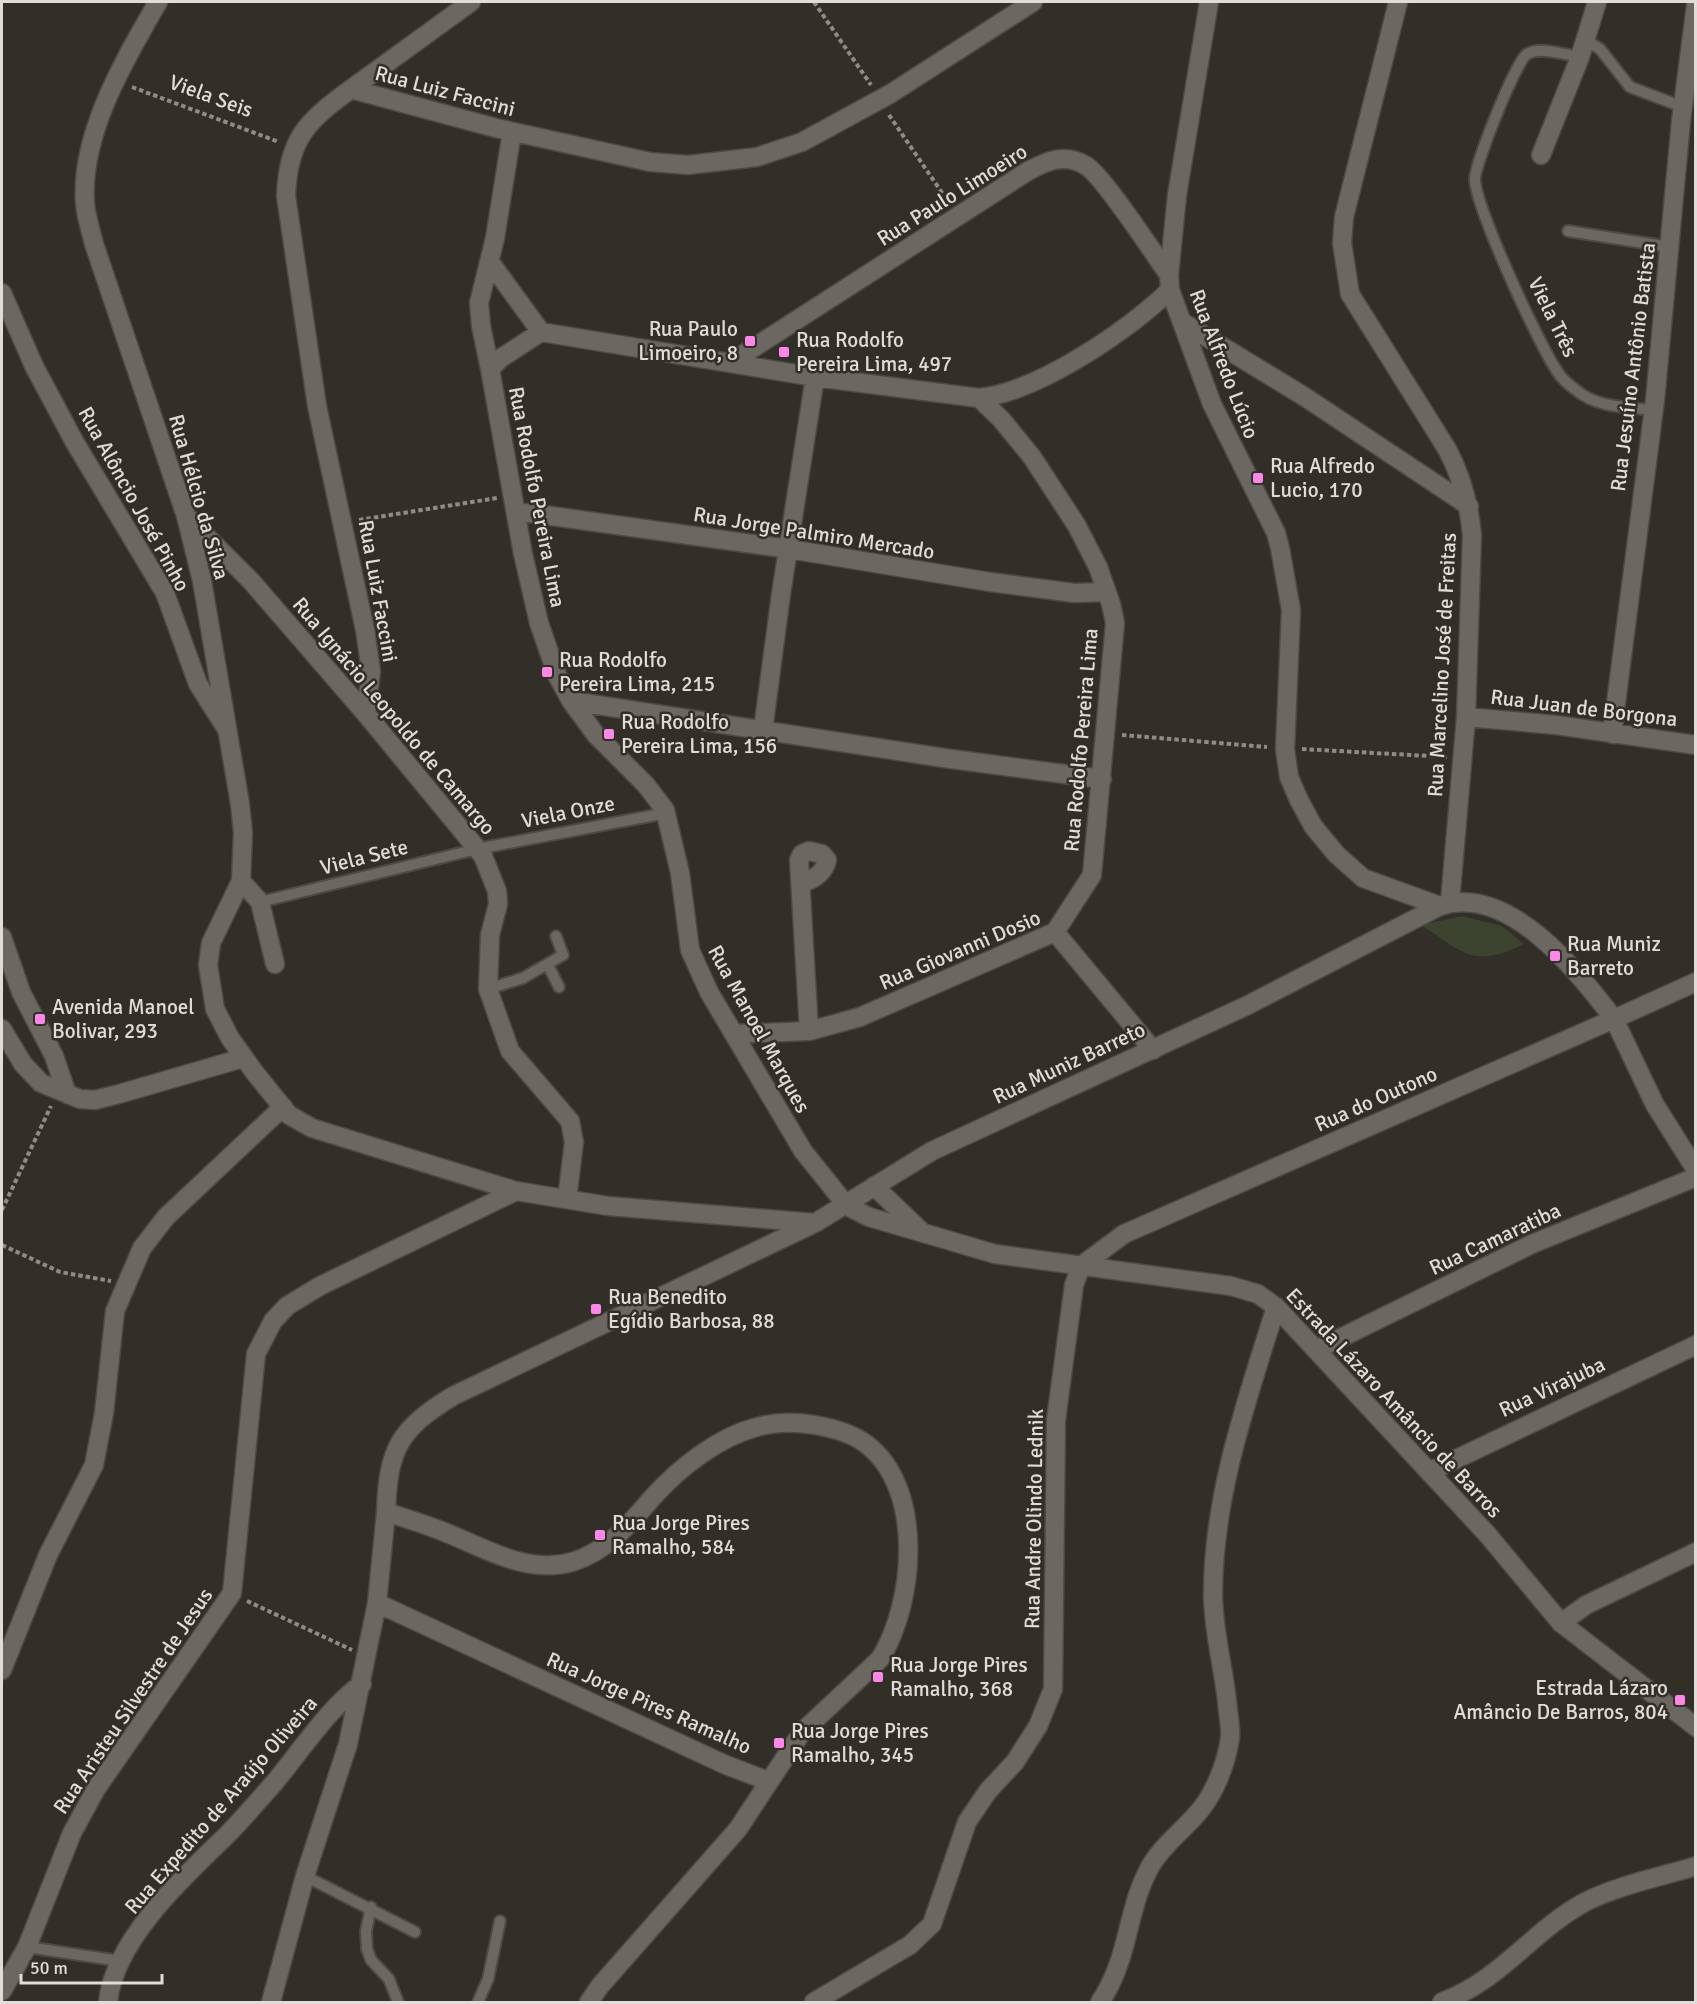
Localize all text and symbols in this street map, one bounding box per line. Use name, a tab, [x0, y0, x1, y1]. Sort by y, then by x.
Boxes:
street label: Rua Luiz Faccini	[372, 60, 518, 122]
street label: Viela Seis	[166, 69, 256, 123]
street label: Rua Paulo Limoeiro	[872, 138, 1032, 252]
street label: Rua Jesuíno Antônio Batista	[1605, 241, 1661, 493]
street label: Viela Três	[1522, 273, 1584, 361]
street label: Rua Alfredo Lúcio	[1184, 286, 1264, 442]
place label: Rua Paulo Limoeiro, 8	[638, 316, 738, 366]
place label: Rua Rodolfo Pereira Lima, 497	[796, 327, 952, 377]
marker: Rua Paulo Limoeiro, 8	[743, 334, 757, 348]
marker: Rua Rodolfo Pereira Lima, 497	[777, 345, 791, 359]
street label: Rua Rodolfo Pereira Lima	[503, 384, 571, 610]
street label: Rua Alôncio José Pinho	[72, 402, 196, 596]
street label: Rua Hélcio da Silva	[163, 411, 235, 583]
place label: Rua Alfredo Lucio, 170	[1270, 453, 1375, 503]
marker: Rua Alfredo Lucio, 170	[1251, 471, 1265, 485]
street label: Rua Jorge Palmiro Mercado	[692, 501, 936, 565]
street label: Rua Luiz Faccini	[353, 518, 403, 664]
street label: Rua Marcelino José de Freitas	[1422, 532, 1462, 798]
street label: Rua Ignácio Leopoldo de Camargo	[287, 592, 501, 840]
street label: Rua Rodolfo Pereira Lima	[1058, 627, 1104, 853]
place label: Rua Rodolfo Pereira Lima, 215	[559, 647, 715, 697]
marker: Rua Rodolfo Pereira Lima, 215	[540, 665, 554, 679]
street label: Rua Juan de Borgona	[1489, 684, 1679, 732]
place label: Rua Rodolfo Pereira Lima, 156	[621, 709, 777, 759]
marker: Rua Rodolfo Pereira Lima, 156	[602, 727, 616, 741]
street label: Viela Onze	[519, 790, 617, 834]
street label: Viela Sete	[317, 834, 411, 880]
street label: Rua Giovanni Dosio	[875, 904, 1045, 996]
place label: Rua Muniz Barreto	[1567, 931, 1661, 981]
street label: Rua Manoel Marques	[702, 941, 816, 1117]
marker: Rua Muniz Barreto	[1548, 949, 1562, 963]
place label: Avenida Manoel Bolivar, 293	[52, 994, 195, 1044]
marker: Avenida Manoel Bolivar, 293	[33, 1012, 47, 1026]
street label: Rua Muniz Barreto	[989, 1016, 1149, 1110]
street label: Rua do Outono	[1311, 1060, 1441, 1138]
street label: Rua Camaratiba	[1425, 1197, 1565, 1281]
street label: Estrada Lázaro Amâncio de Barros	[1280, 1283, 1508, 1523]
place label: Rua Benedito Egídio Barbosa, 88	[608, 1284, 775, 1334]
marker: Rua Benedito Egídio Barbosa, 88	[589, 1302, 603, 1316]
street label: Rua Virajuba	[1495, 1351, 1609, 1423]
street label: Rua Andre Olindo Lednik	[1019, 1408, 1049, 1629]
place label: Rua Jorge Pires Ramalho, 584	[612, 1510, 750, 1560]
marker: Rua Jorge Pires Ramalho, 584	[593, 1528, 607, 1542]
street label: Rua Aristeu Silvestre de Jesus	[48, 1583, 218, 1819]
street label: Rua Jorge Pires Ramalho	[543, 1646, 755, 1760]
place label: Rua Jorge Pires Ramalho, 368	[890, 1652, 1028, 1702]
marker: Rua Jorge Pires Ramalho, 368	[871, 1670, 885, 1684]
place label: Estrada Lázaro Amâncio De Barros, 804	[1453, 1675, 1668, 1725]
street label: Rua Expedito de Araújo Oliveira	[119, 1691, 323, 1919]
marker: Estrada Lázaro Amâncio De Barros, 804	[1673, 1693, 1687, 1707]
place label: Rua Jorge Pires Ramalho, 345	[791, 1718, 929, 1768]
marker: Rua Jorge Pires Ramalho, 345	[772, 1736, 786, 1750]
scale bar	[21, 1947, 162, 1985]
text: 50 m	[30, 1957, 68, 1979]

